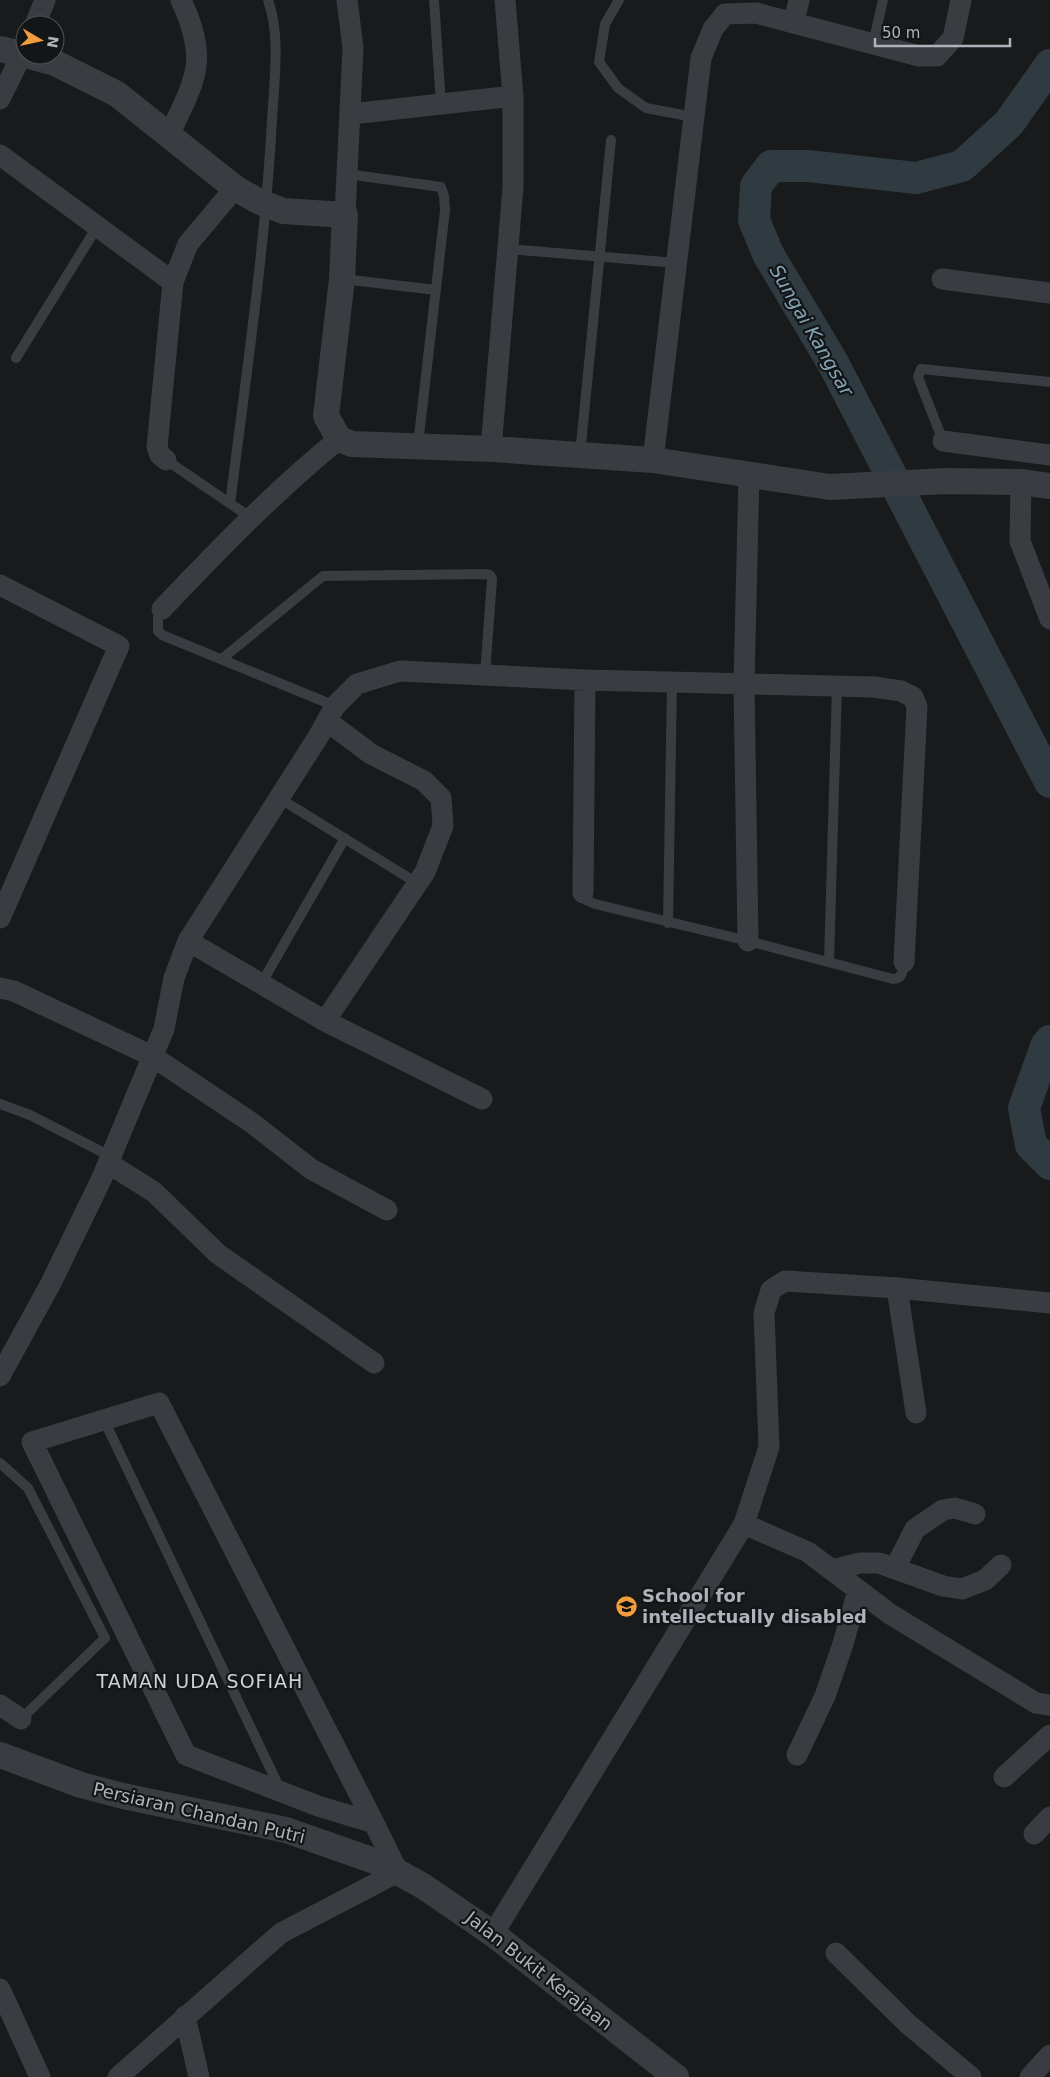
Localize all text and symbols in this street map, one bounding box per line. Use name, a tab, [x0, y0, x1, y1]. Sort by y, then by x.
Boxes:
north arrow	[15, 15, 65, 65]
scale bar	[875, 15, 1010, 47]
text: 50 m	[882, 24, 920, 42]
text: N	[44, 35, 62, 49]
water label: Sungai Kangsar	[765, 260, 859, 401]
place label: School for intellectually disabled	[642, 1585, 867, 1627]
school or university icon: School for intellectually disabled	[614, 1594, 638, 1618]
district label: TAMAN UDA SOFIAH	[96, 1670, 303, 1692]
street label: Persiaran Chandan Putri	[91, 1778, 307, 1847]
street label: Jalan Bukit Kerajaan	[461, 1906, 617, 2034]

